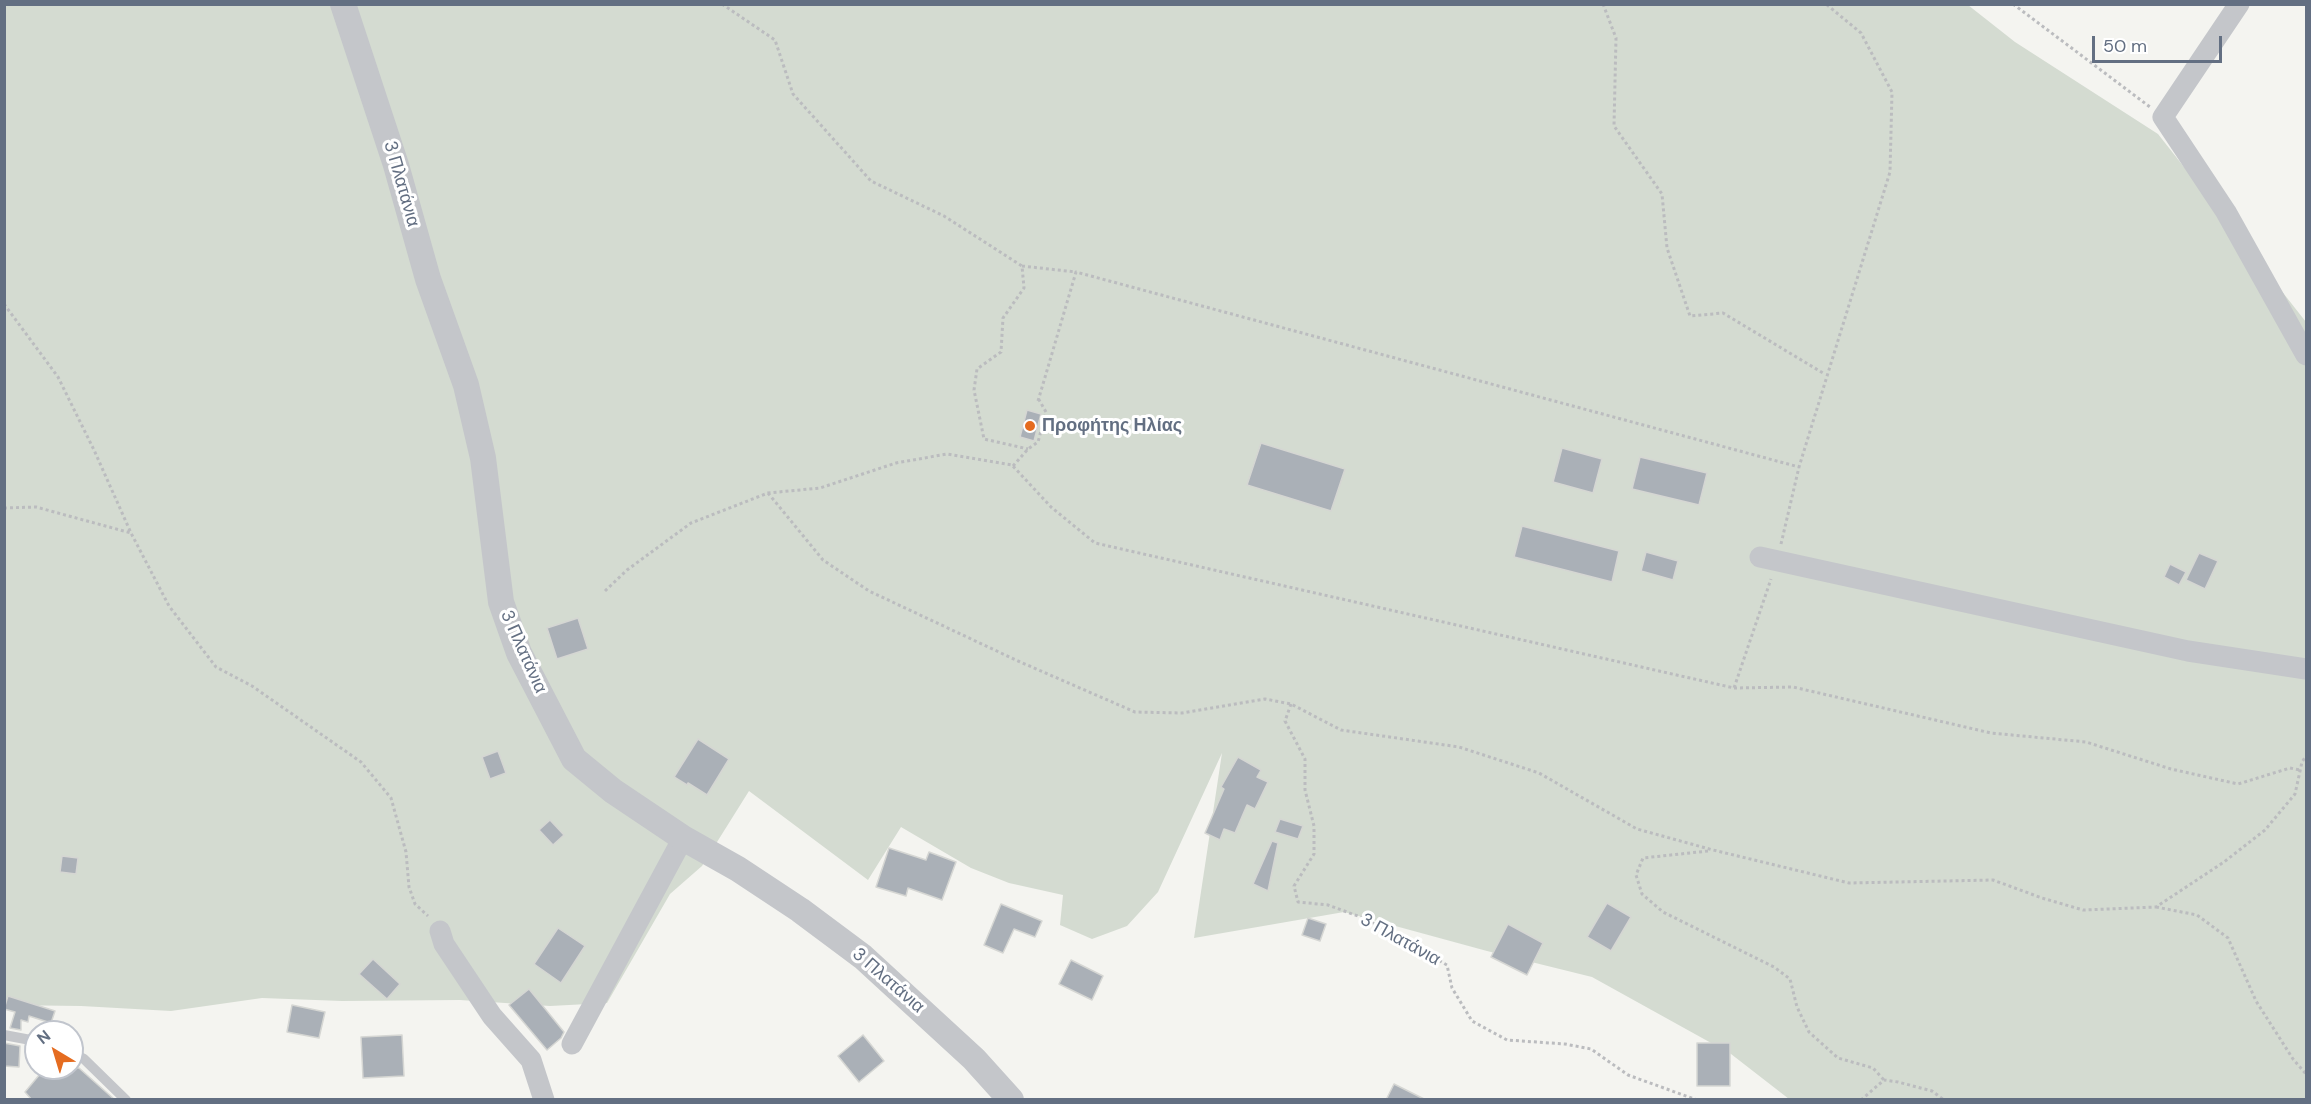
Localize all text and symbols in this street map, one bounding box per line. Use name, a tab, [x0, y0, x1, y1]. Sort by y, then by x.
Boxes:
scale bar	[2095, 24, 2226, 62]
text: 50 m	[2103, 34, 2147, 58]
street label: 3 Πλατάνια	[378, 139, 424, 229]
place label: Προφήτης Ηλίας	[1042, 415, 1182, 437]
marker: Προφήτης Ηλίας	[1023, 419, 1037, 433]
street label: 3 Πλατάνια	[495, 607, 551, 697]
street label: 3 Πλατάνια	[1356, 909, 1444, 971]
street label: 3 Πλατάνια	[848, 944, 928, 1018]
north arrow	[24, 1020, 84, 1080]
text: N	[33, 1025, 55, 1049]

